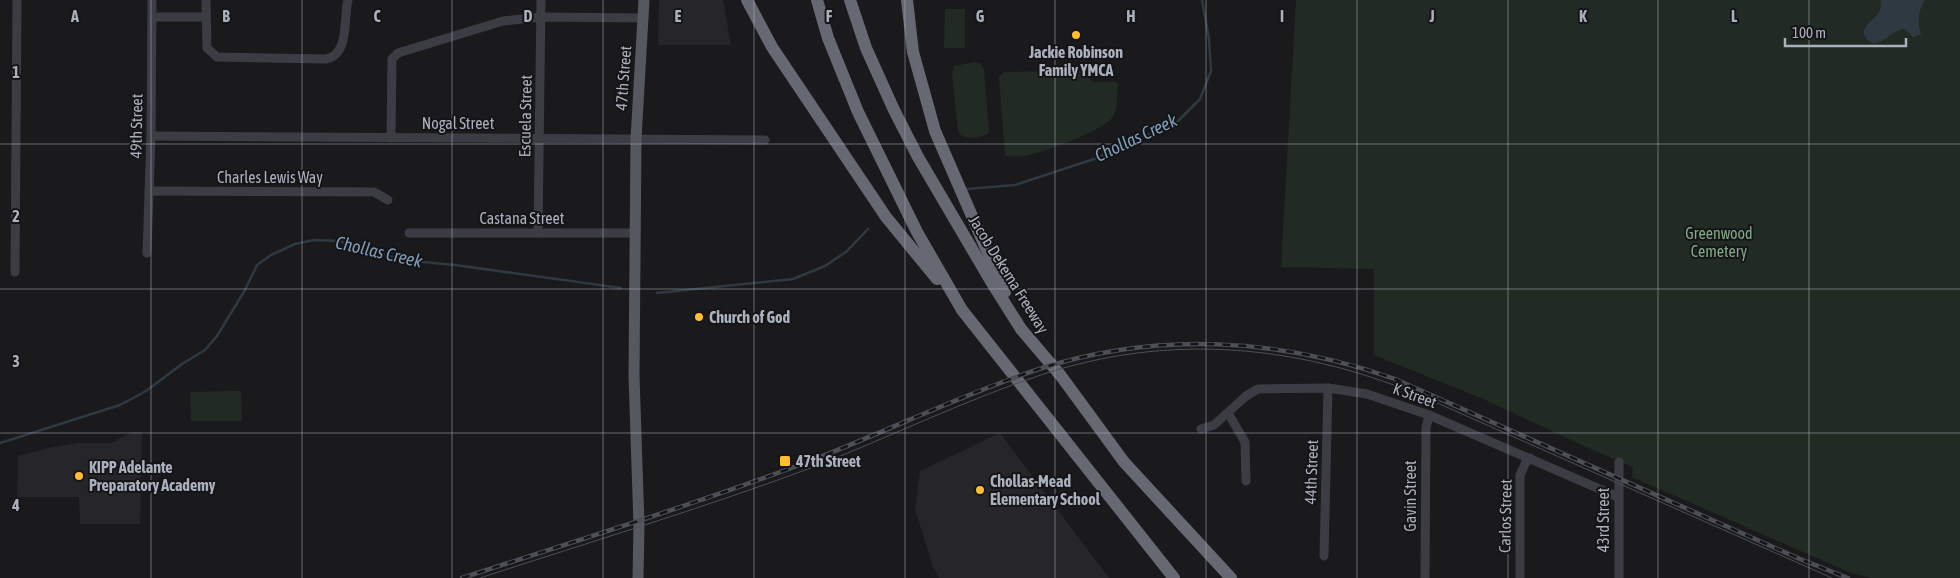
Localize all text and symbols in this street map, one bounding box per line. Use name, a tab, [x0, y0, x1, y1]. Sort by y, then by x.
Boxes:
text: A	[70, 7, 79, 25]
text: B	[222, 7, 230, 25]
text: C	[373, 7, 381, 25]
text: D	[524, 7, 533, 25]
text: E	[675, 7, 682, 25]
text: F	[826, 7, 833, 25]
text: G	[976, 7, 985, 25]
text: H	[1126, 7, 1136, 25]
text: I	[1280, 7, 1284, 25]
text: J	[1428, 7, 1435, 25]
text: K	[1579, 7, 1587, 25]
text: L	[1731, 7, 1738, 25]
scale bar	[1785, 15, 1906, 47]
text: 100 m	[1792, 24, 1826, 41]
marker: Jackie Robinson Family YMCA	[1070, 29, 1082, 41]
place label: Jackie Robinson Family YMCA	[1028, 43, 1123, 79]
street label: 47th Street	[612, 45, 634, 111]
text: 1	[12, 63, 20, 81]
street label: Escuela Street	[515, 74, 535, 157]
street label: 49th Street	[126, 93, 146, 159]
water label: Chollas Creek	[1091, 109, 1181, 166]
street label: Nogal Street	[422, 114, 495, 133]
street label: Charles Lewis Way	[217, 168, 323, 187]
text: 2	[12, 207, 20, 225]
street label: Castana Street	[480, 209, 565, 227]
street label: Jacob Dekema Freeway	[965, 212, 1053, 337]
park label: Greenwood Cemetery	[1685, 224, 1753, 261]
water label: Chollas Creek	[334, 231, 426, 272]
place label: Church of God	[709, 308, 790, 326]
marker: Church of God	[693, 311, 705, 323]
text: 3	[12, 352, 20, 370]
street label: K Street	[1391, 379, 1440, 411]
street label: 44th Street	[1301, 439, 1321, 505]
place label: 47th Street	[795, 452, 861, 470]
marker: 47th Street	[778, 454, 792, 468]
place label: KIPP Adelante Preparatory Academy	[89, 458, 216, 494]
street label: Gavin Street	[1401, 460, 1419, 532]
marker: KIPP Adelante Preparatory Academy	[73, 470, 85, 482]
place label: Chollas-Mead Elementary School	[990, 472, 1101, 508]
street label: Carlos Street	[1495, 479, 1515, 553]
marker: Chollas-Mead Elementary School	[974, 484, 986, 496]
street label: 43rd Street	[1594, 487, 1612, 552]
text: 4	[11, 496, 20, 514]

